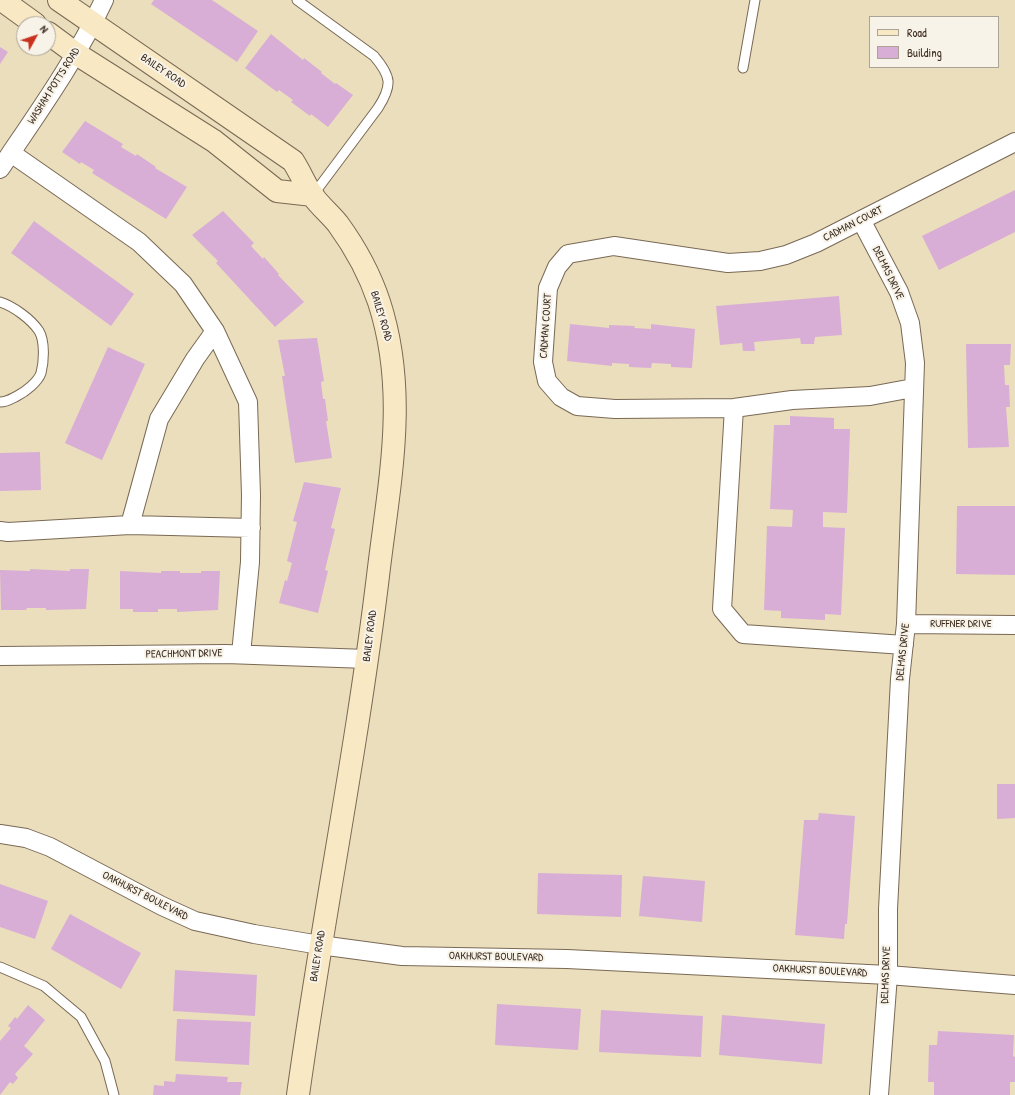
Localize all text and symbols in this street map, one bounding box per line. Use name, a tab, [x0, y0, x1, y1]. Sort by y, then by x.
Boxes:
north arrow	[16, 16, 56, 56]
legend	[869, 16, 999, 68]
text: N	[37, 22, 52, 36]
text: Road	[907, 24, 927, 41]
text: Building	[907, 44, 942, 61]
street label: WASHAM POTTS ROAD	[25, 45, 83, 127]
street label: BAILEY ROAD	[138, 51, 188, 91]
street label: CADMAN COURT	[821, 203, 885, 245]
street label: DELMAS DRIVE	[869, 244, 907, 302]
street label: BAILEY ROAD	[367, 289, 395, 343]
street label: CADMAN COURT	[537, 293, 555, 359]
street label: BAILEY ROAD	[360, 610, 380, 662]
street label: RUFFNER DRIVE	[930, 617, 992, 631]
street label: DELMAS DRIVE	[893, 623, 913, 681]
street label: PEACHMONT DRIVE	[146, 647, 222, 661]
street label: OAKHURST BOULEVARD	[100, 869, 190, 923]
street label: BAILEY ROAD	[307, 929, 329, 983]
street label: DELMAS DRIVE	[878, 946, 894, 1004]
street label: OAKHURST BOULEVARD	[449, 950, 543, 964]
street label: OAKHURST BOULEVARD	[772, 962, 868, 980]

